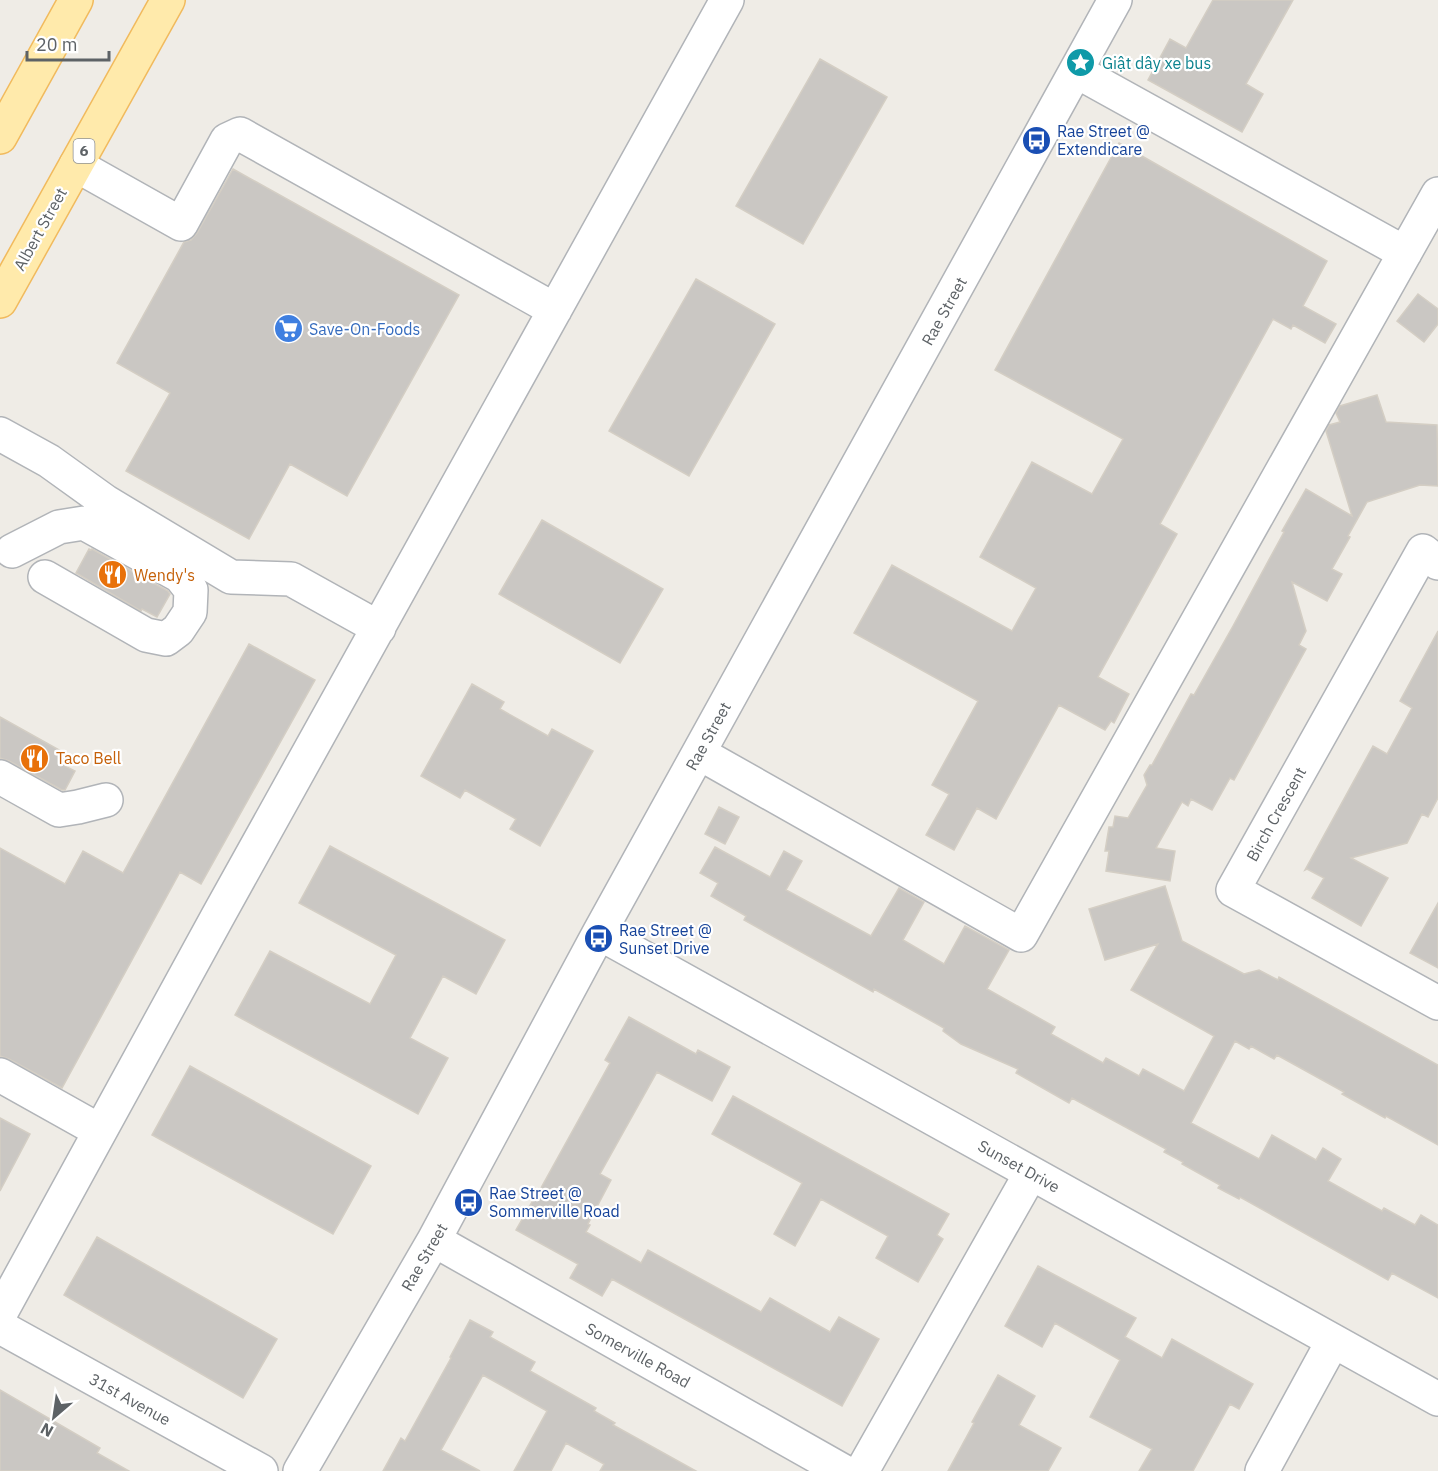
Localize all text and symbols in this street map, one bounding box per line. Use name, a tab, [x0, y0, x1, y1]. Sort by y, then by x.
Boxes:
scale bar	[27, 24, 110, 62]
text: 20 m	[36, 33, 78, 56]
place icon: Giật dây xe bus	[1065, 47, 1097, 79]
place label: Giật dây xe bus	[1102, 53, 1211, 73]
place label: Rae Street @ Extendicare	[1057, 121, 1150, 159]
bus stop icon: Rae Street @ Extendicare	[1020, 124, 1052, 156]
road number: 6	[74, 139, 94, 163]
street label: Albert Street	[9, 184, 71, 274]
street label: Rae Street	[917, 273, 971, 349]
supermarket icon: Save-On-Foods	[272, 313, 304, 345]
place label: Save-On-Foods	[309, 319, 420, 339]
restaurant icon: Wendy's	[97, 559, 129, 591]
place label: Wendy's	[134, 565, 195, 585]
street label: Rae Street	[681, 698, 735, 774]
restaurant icon: Taco Bell	[19, 742, 51, 774]
place label: Taco Bell	[56, 748, 121, 768]
street label: Birch Crescent	[1242, 763, 1310, 865]
place label: Rae Street @ Sunset Drive	[619, 920, 712, 958]
bus stop icon: Rae Street @ Sunset Drive	[582, 923, 614, 955]
street label: Sunset Drive	[975, 1135, 1064, 1197]
place label: Rae Street @ Sommerville Road	[489, 1183, 620, 1221]
bus stop icon: Rae Street @ Sommerville Road	[452, 1186, 484, 1218]
street label: Rae Street	[397, 1219, 451, 1295]
street label: Somerville Road	[582, 1318, 694, 1392]
street label: 31st Avenue	[86, 1369, 174, 1430]
north arrow	[24, 1387, 84, 1447]
text: N	[37, 1419, 57, 1442]

